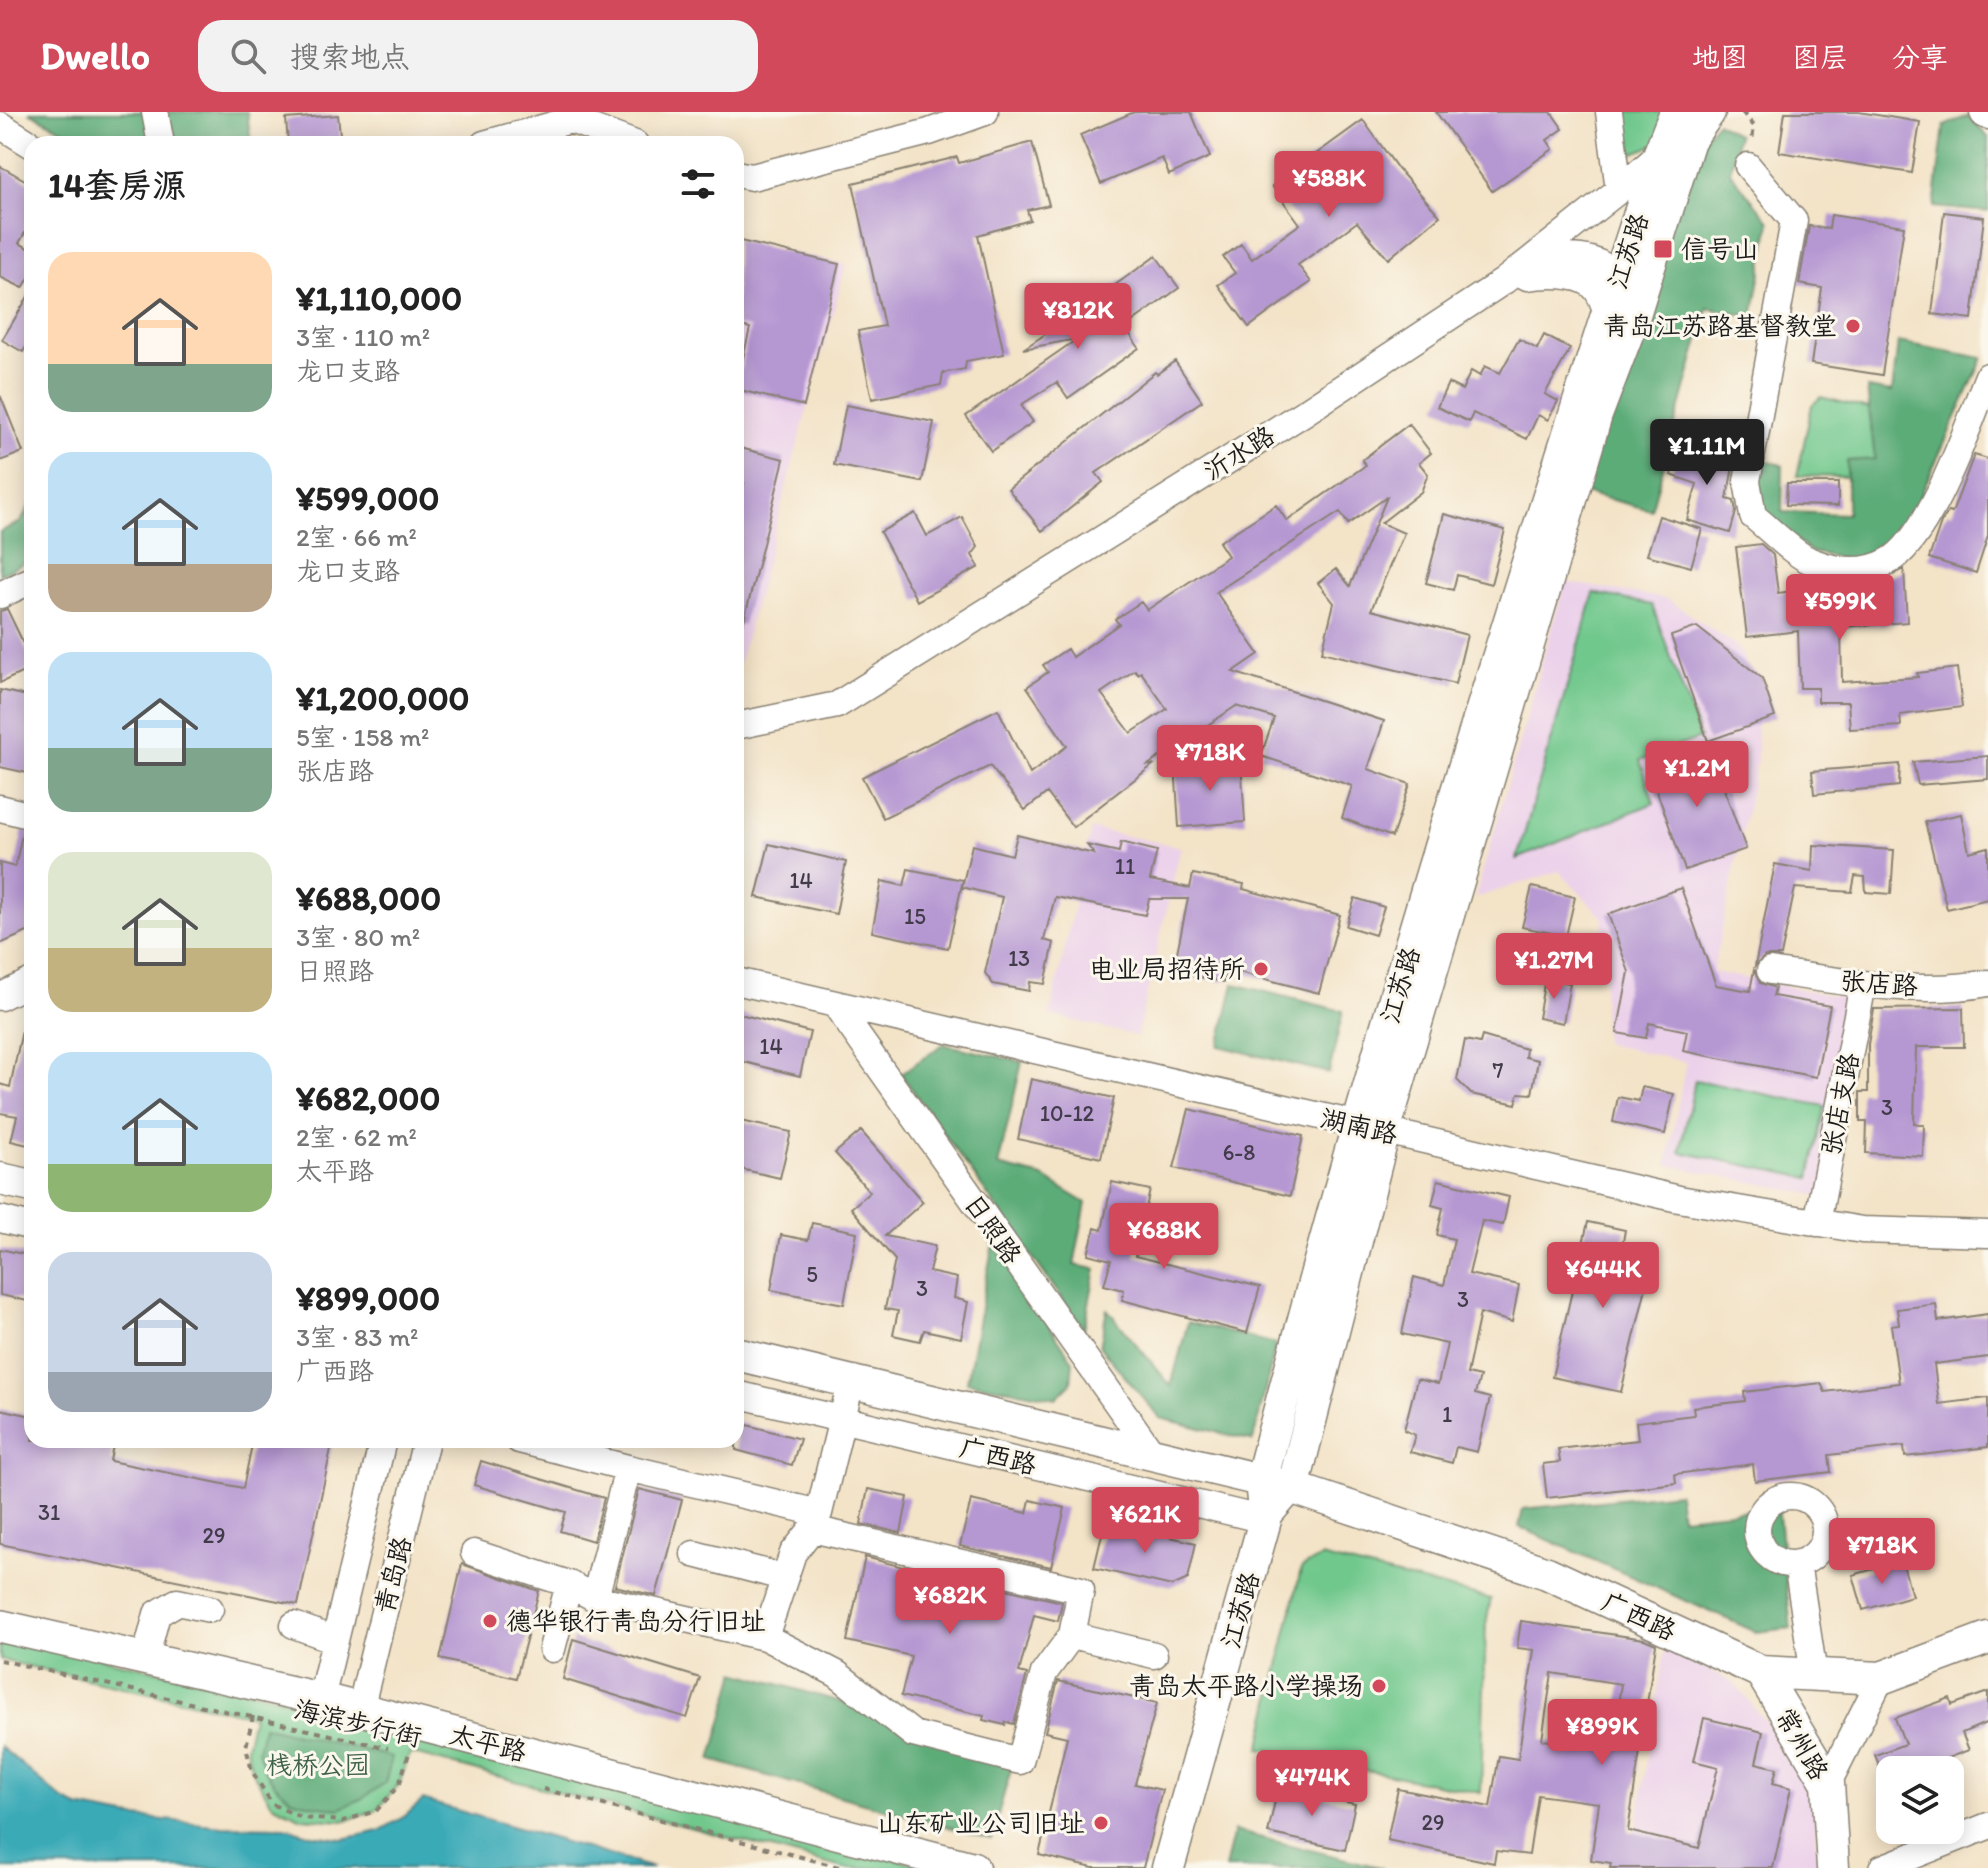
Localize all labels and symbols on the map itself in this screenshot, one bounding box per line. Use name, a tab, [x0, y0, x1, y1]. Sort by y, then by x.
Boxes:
pin: ¥588K	[1273, 151, 1385, 219]
street label: 江苏路	[1601, 209, 1655, 293]
place label: 信号山	[1681, 233, 1759, 265]
marker: 信号山	[1652, 238, 1674, 260]
pin: ¥812K	[1022, 283, 1134, 351]
place label: 青岛江苏路基督教堂	[1603, 310, 1837, 342]
marker: 青岛江苏路基督教堂	[1844, 317, 1862, 335]
street label: 沂水路	[1197, 419, 1281, 487]
pin: ¥1.11M	[1642, 419, 1772, 487]
pin: ¥599K	[1784, 574, 1896, 642]
pin: ¥718K	[1154, 725, 1266, 793]
pin: ¥1.2M	[1641, 741, 1753, 809]
house number: 11	[1115, 853, 1135, 880]
house number: 14	[789, 867, 813, 894]
house number: 15	[904, 903, 926, 930]
pin: ¥1.27M	[1489, 933, 1619, 1001]
street label: 江苏路	[1373, 943, 1427, 1027]
house number: 13	[1008, 945, 1030, 972]
place label: 电业局招待所	[1089, 953, 1245, 985]
marker: 电业局招待所	[1252, 960, 1270, 978]
street label: 张店路	[1839, 964, 1919, 1002]
house number: 14	[759, 1033, 783, 1060]
street label: 张店支路	[1814, 1050, 1866, 1158]
house number: 7	[1493, 1057, 1504, 1084]
house number: 3	[1881, 1094, 1893, 1121]
house number: 10-12	[1040, 1100, 1095, 1127]
street label: 湖南路	[1317, 1102, 1401, 1150]
house number: 6-8	[1223, 1139, 1255, 1166]
street label: 日照路	[958, 1188, 1028, 1270]
pin: ¥688K	[1108, 1203, 1220, 1271]
pin: ¥644K	[1547, 1242, 1659, 1310]
house number: 5	[806, 1261, 818, 1288]
house number: 3	[916, 1275, 928, 1302]
house number: 3	[1457, 1286, 1469, 1313]
house number: 1	[1442, 1401, 1452, 1428]
street label: 广西路	[956, 1431, 1040, 1481]
pin: ¥621K	[1089, 1487, 1201, 1555]
house number: 31	[38, 1499, 60, 1526]
pin: ¥718K	[1826, 1518, 1938, 1586]
house number: 29	[202, 1522, 226, 1549]
street label: 青岛路	[368, 1533, 418, 1617]
pin: ¥682K	[894, 1568, 1006, 1636]
street label: 江苏路	[1214, 1568, 1266, 1652]
street label: 广西路	[1597, 1585, 1681, 1647]
place label: 德华银行青岛分行旧址	[506, 1605, 766, 1637]
marker: 德华银行青岛分行旧址	[481, 1612, 499, 1630]
place label: 青岛太平路小学操场	[1129, 1670, 1363, 1702]
marker: 青岛太平路小学操场	[1370, 1677, 1388, 1695]
street label: 海滨步行街	[291, 1693, 425, 1753]
pin: ¥899K	[1546, 1699, 1658, 1767]
street label: 常州路	[1769, 1702, 1835, 1786]
street label: 太平路	[446, 1718, 530, 1768]
park label: 栈桥公园	[266, 1749, 370, 1781]
pin: ¥474K	[1256, 1750, 1368, 1818]
place label: 山东矿业公司旧址	[877, 1807, 1085, 1839]
house number: 29	[1421, 1809, 1445, 1836]
marker: 山东矿业公司旧址	[1092, 1814, 1110, 1832]

